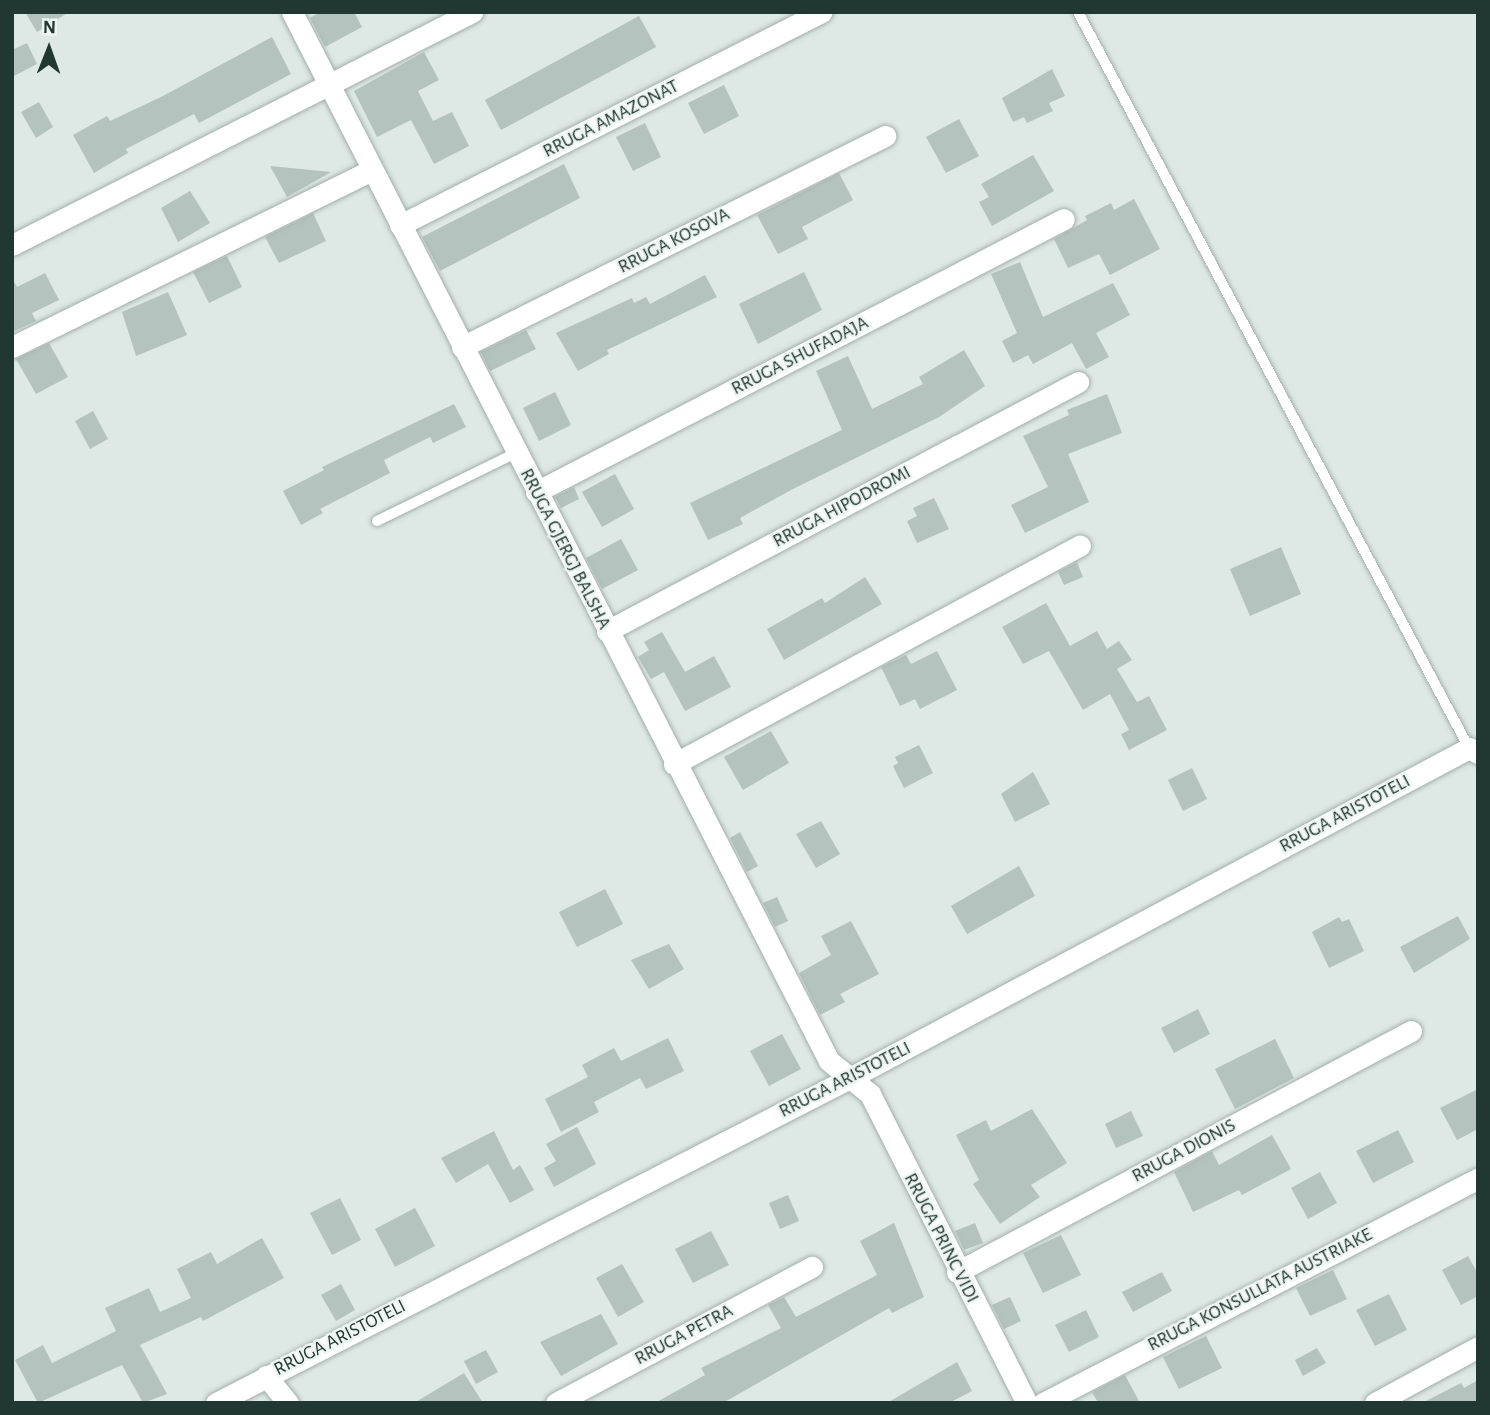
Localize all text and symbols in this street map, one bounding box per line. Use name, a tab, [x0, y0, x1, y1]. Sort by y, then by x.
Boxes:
north arrow	[14, 14, 84, 84]
text: N	[43, 18, 56, 37]
street label: RRUGA AMAZONAT	[539, 75, 683, 163]
street label: RRUGA KOSOVA	[614, 203, 734, 279]
street label: RRUGA SHUFADAJA	[728, 312, 872, 400]
street label: RRUGA HIPODROMI	[769, 461, 915, 553]
street label: RRUGA GJERGJ BALSHA	[515, 465, 615, 633]
street label: RRUGA ARISTOTELI	[1276, 770, 1414, 858]
street label: RRUGA ARISTOTELI	[775, 1037, 915, 1123]
street label: RRUGA DIONIS	[1128, 1114, 1240, 1188]
street label: RRUGA PRINC VIDI	[898, 1169, 984, 1307]
street label: RRUGA KONSULLATA AUSTRIAKE	[1144, 1223, 1376, 1357]
street label: RRUGA ARISTOTELI	[270, 1295, 410, 1381]
street label: RRUGA PETRA	[631, 1300, 737, 1370]

